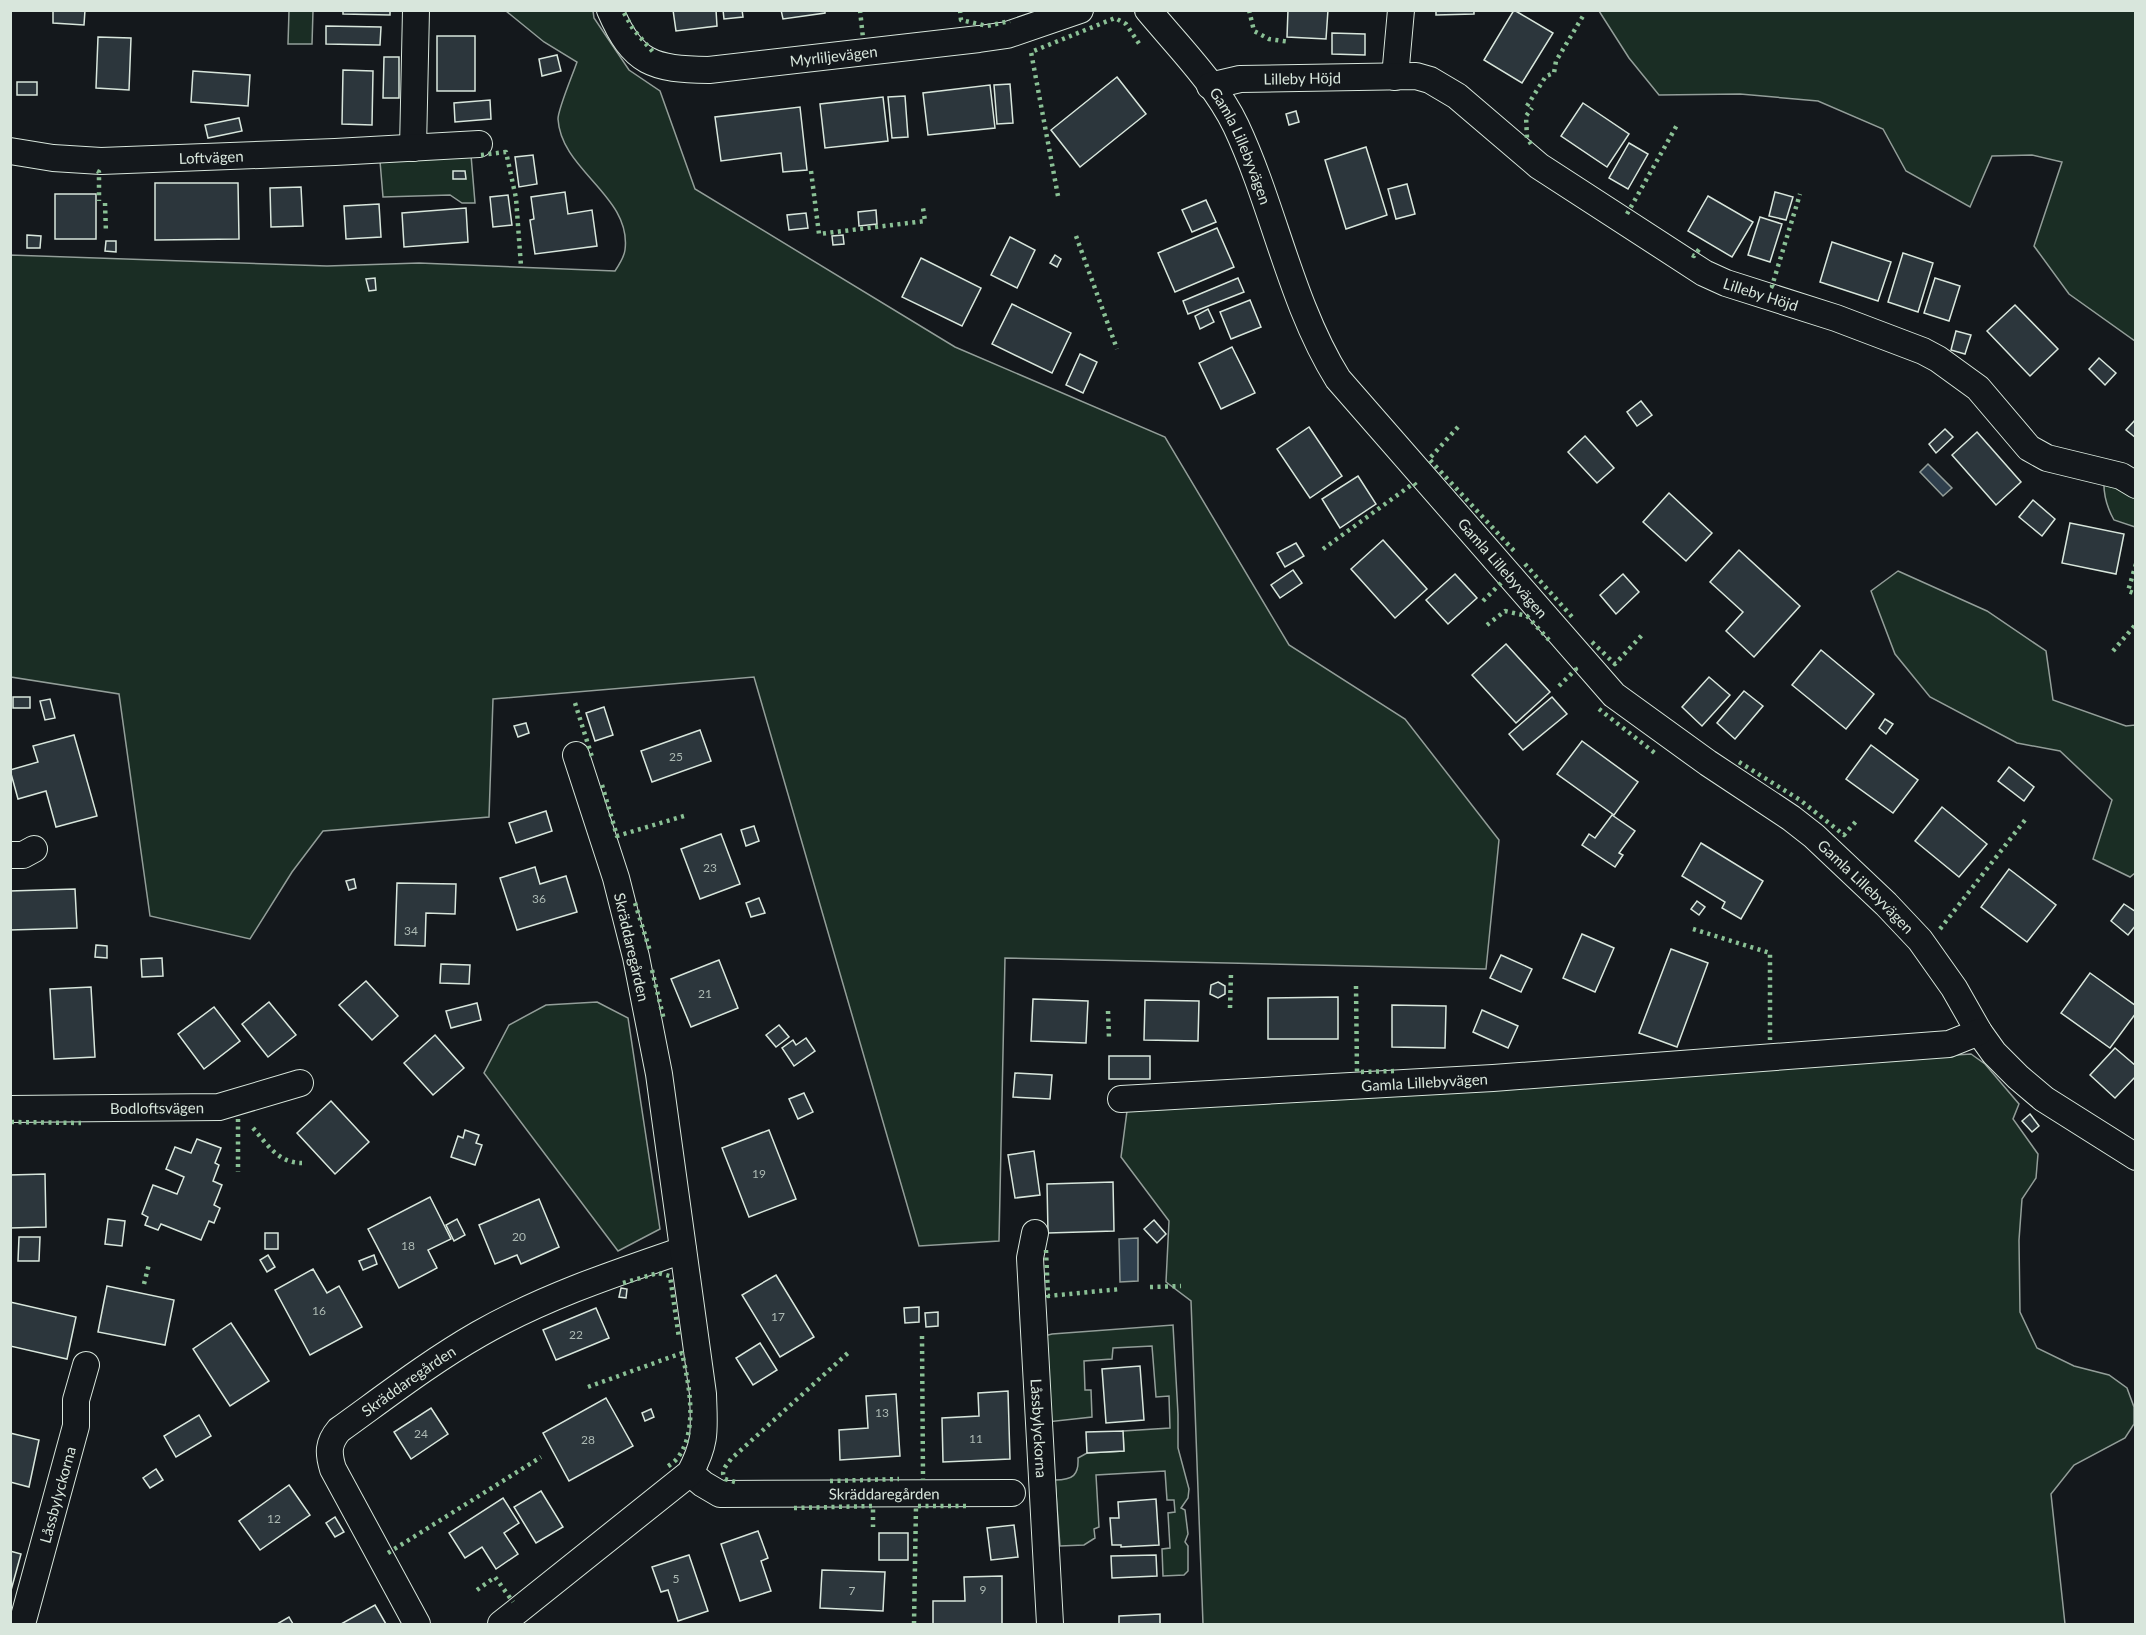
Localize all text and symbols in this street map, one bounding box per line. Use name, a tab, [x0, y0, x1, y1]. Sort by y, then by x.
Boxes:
street label: Myrliljevägen	[789, 42, 878, 70]
street label: Lilleby Höjd	[1263, 68, 1341, 88]
street label: Gamla Lillebyvägen	[1206, 84, 1275, 207]
street label: Loftvägen	[179, 147, 244, 167]
street label: Lilleby Höjd	[1721, 274, 1801, 314]
street label: Gamla Lillebyvägen	[1454, 514, 1551, 622]
house number: 25	[669, 749, 683, 764]
street label: Gamla Lillebyvägen	[1814, 836, 1918, 937]
house number: 23	[703, 860, 717, 875]
house number: 36	[532, 891, 546, 906]
street label: Skräddaregården	[611, 891, 653, 1003]
house number: 34	[404, 923, 418, 938]
house number: 21	[698, 986, 712, 1001]
street label: Gamla Lillebyvägen	[1361, 1069, 1488, 1094]
street label: Bodloftsvägen	[110, 1098, 204, 1117]
house number: 19	[752, 1166, 766, 1181]
house number: 20	[512, 1229, 526, 1244]
house number: 18	[401, 1238, 415, 1253]
house number: 16	[312, 1303, 326, 1318]
house number: 17	[771, 1309, 785, 1324]
house number: 22	[569, 1327, 583, 1342]
street label: Skräddaregården	[358, 1342, 459, 1420]
street label: Låssbylyckorna	[1028, 1378, 1051, 1478]
house number: 13	[875, 1405, 889, 1420]
house number: 24	[414, 1426, 428, 1441]
house number: 11	[969, 1431, 983, 1446]
house number: 28	[581, 1432, 595, 1447]
street label: Låssbylyckorna	[35, 1444, 79, 1545]
street label: Skräddaregården	[829, 1484, 940, 1503]
house number: 12	[267, 1511, 281, 1526]
house number: 5	[673, 1571, 680, 1586]
house number: 9	[980, 1582, 987, 1597]
house number: 7	[849, 1583, 856, 1598]

